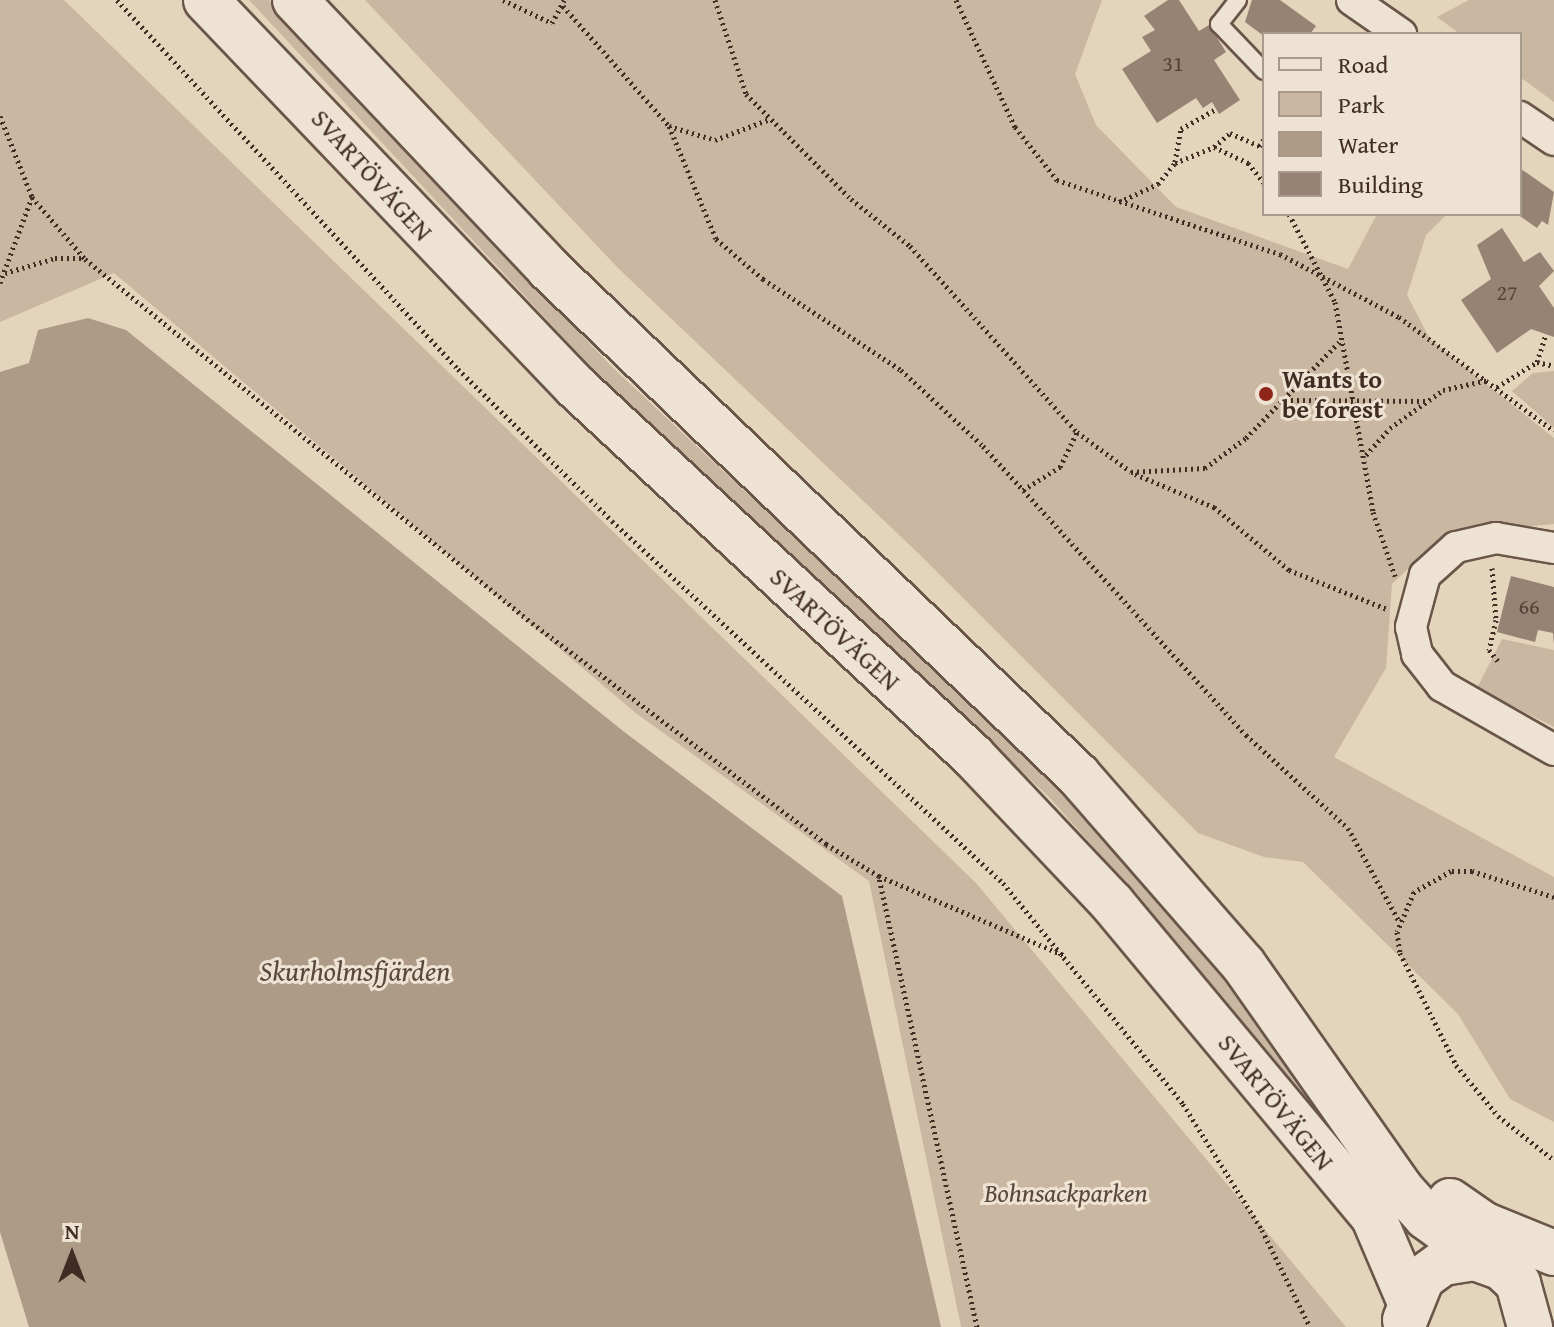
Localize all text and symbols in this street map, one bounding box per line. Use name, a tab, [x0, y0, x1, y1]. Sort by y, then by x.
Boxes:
legend	[1262, 32, 1522, 216]
text: Road	[1338, 47, 1388, 82]
house number: 31	[1162, 51, 1184, 77]
text: Park	[1338, 87, 1384, 122]
street label: SVARTÖVÄGEN	[305, 103, 439, 247]
text: Water	[1338, 127, 1398, 162]
text: Building	[1338, 167, 1423, 202]
house number: 27	[1496, 280, 1518, 306]
place label: Wants to be forest	[1282, 363, 1383, 424]
marker: Wants to be forest	[1257, 385, 1275, 403]
street label: SVARTÖVÄGEN	[764, 561, 906, 697]
house number: 66	[1518, 594, 1540, 620]
water label: Skurholmsfjärden	[260, 954, 450, 988]
street label: SVARTÖVÄGEN	[1212, 1028, 1340, 1176]
park label: Bohnsackparken	[984, 1177, 1148, 1209]
north arrow	[32, 1215, 112, 1295]
text: N	[65, 1215, 79, 1247]

